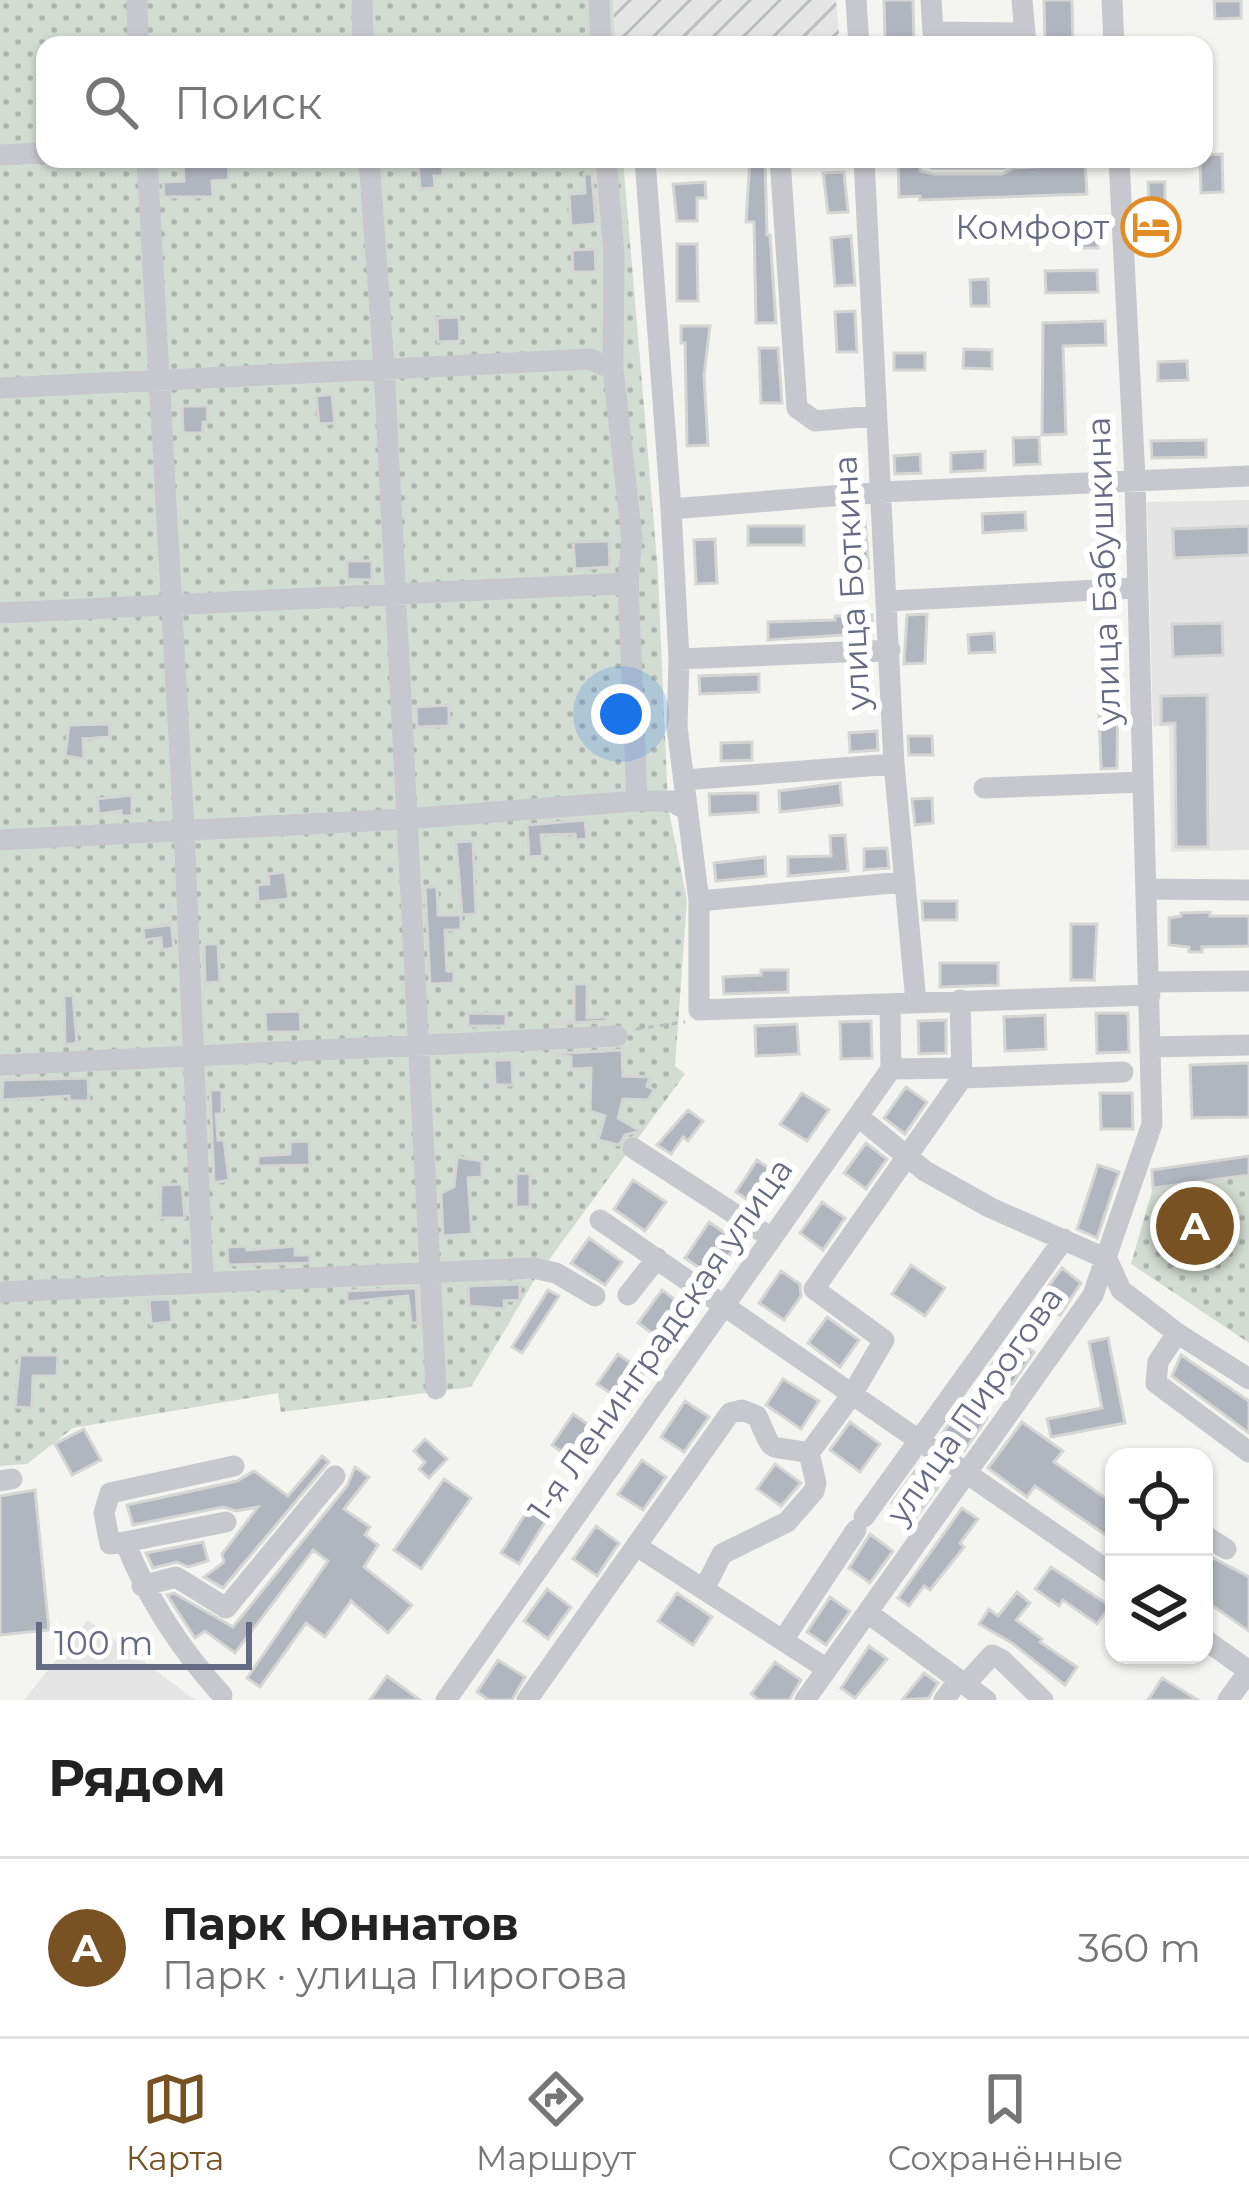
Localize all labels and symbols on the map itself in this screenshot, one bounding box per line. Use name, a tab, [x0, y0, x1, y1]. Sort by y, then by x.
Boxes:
hotel icon: Комфорт	[1120, 196, 1182, 258]
place label: Комфорт	[955, 207, 1109, 247]
street label: улица Бабушкина	[1078, 416, 1128, 727]
street label: улица Боткина	[824, 455, 878, 712]
your location	[591, 684, 651, 744]
street label: 1-я Ленинградская улица	[519, 1150, 801, 1528]
pin: A	[1156, 1181, 1234, 1271]
street label: улица Пирогова	[877, 1279, 1071, 1532]
scale bar	[36, 1616, 252, 1669]

